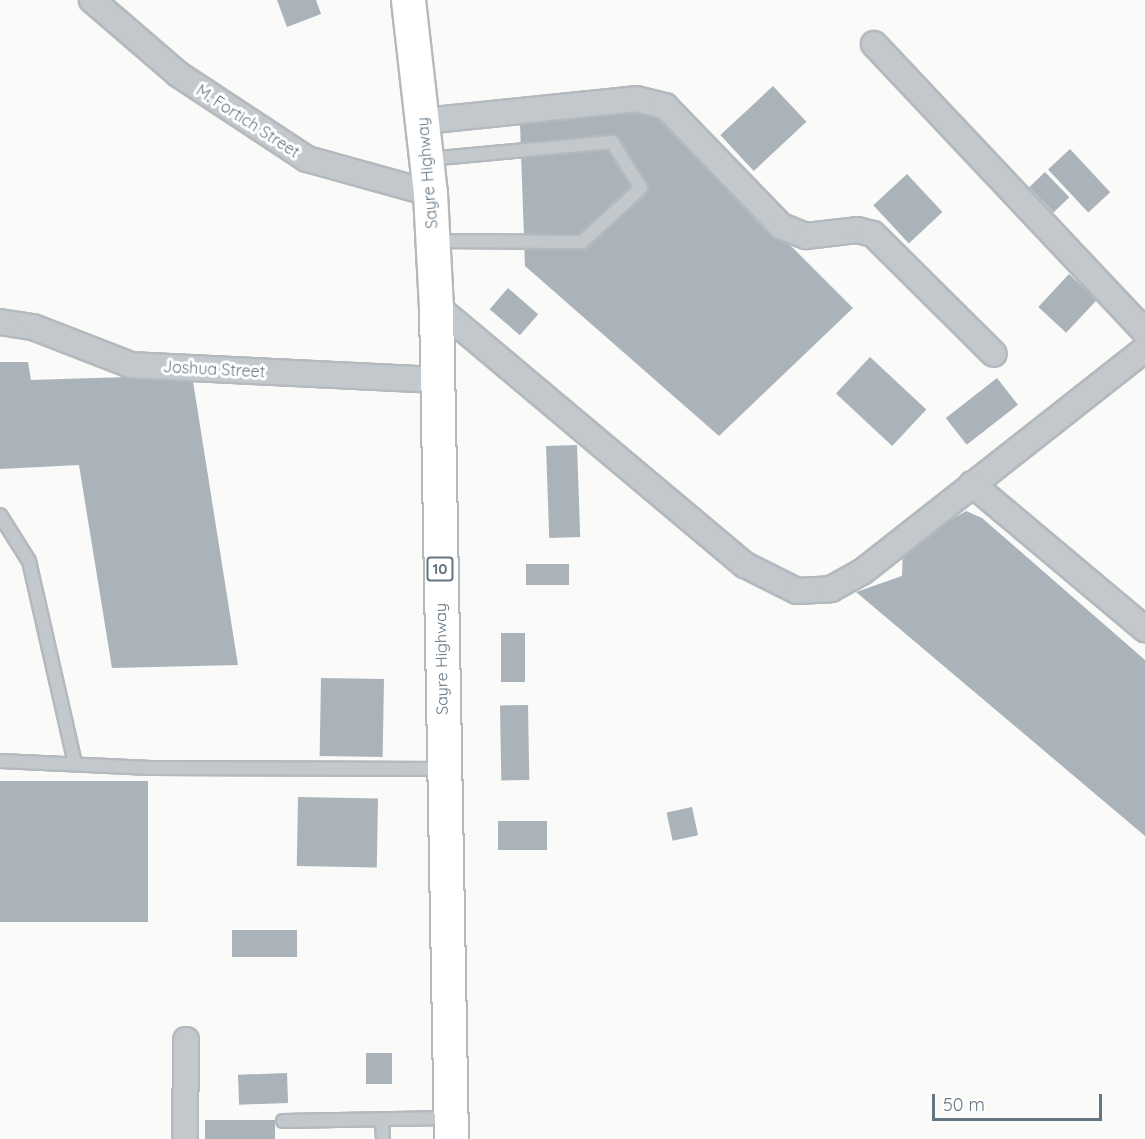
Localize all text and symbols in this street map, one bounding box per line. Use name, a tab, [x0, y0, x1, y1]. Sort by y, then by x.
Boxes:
street label: M. Fortich Street	[193, 80, 303, 162]
street label: Sayre Highway	[413, 116, 441, 230]
street label: Joshua Street	[162, 357, 266, 381]
road number: 10	[425, 557, 455, 581]
street label: Sayre Highway	[430, 603, 452, 715]
scale bar	[935, 1082, 1104, 1120]
text: 50 m	[943, 1093, 985, 1116]

